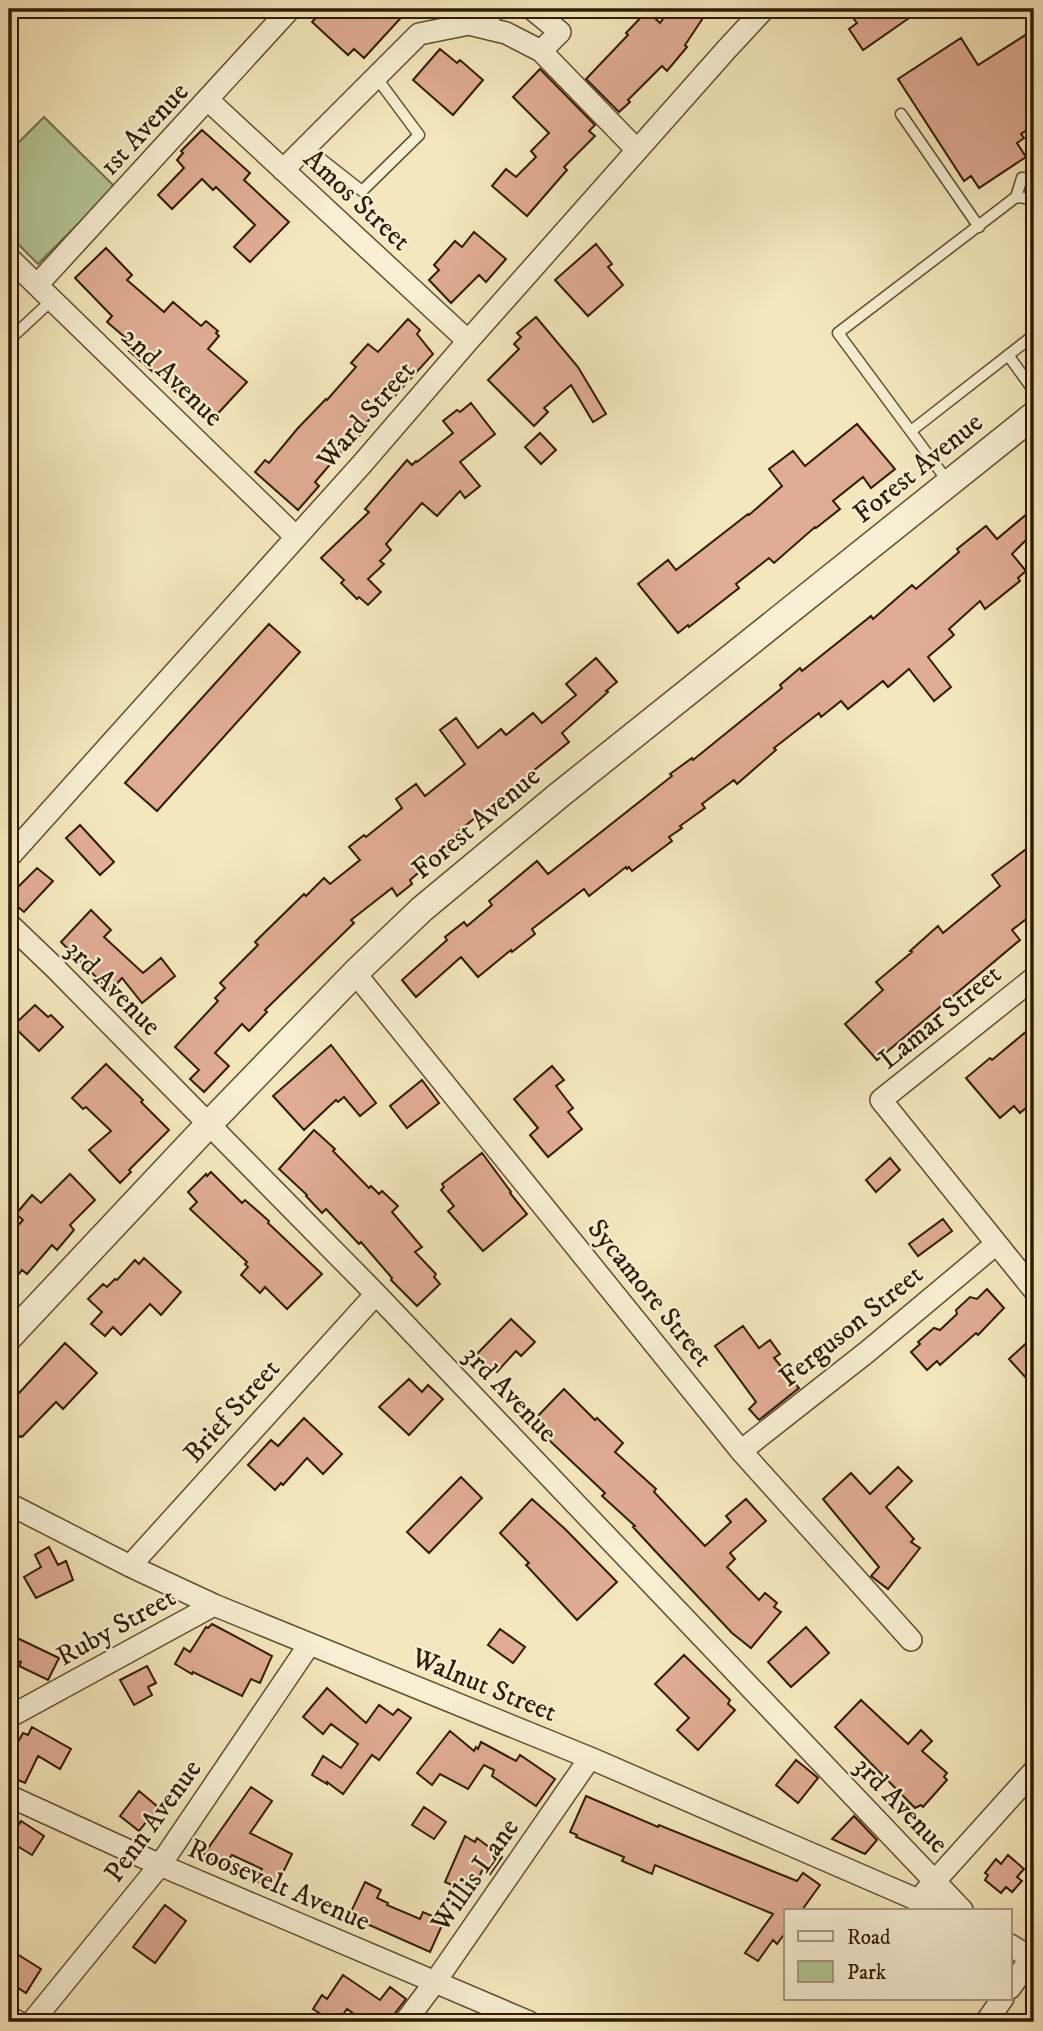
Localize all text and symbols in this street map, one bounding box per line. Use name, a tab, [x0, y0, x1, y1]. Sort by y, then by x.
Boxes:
street label: 1st Avenue	[92, 75, 196, 183]
street label: Amos Street	[296, 142, 418, 258]
street label: 2nd Avenue	[113, 320, 231, 434]
street label: Ward Street	[309, 354, 423, 477]
street label: Forest Avenue	[846, 405, 990, 531]
street label: Forest Avenue	[405, 759, 547, 887]
street label: 3rd Avenue	[58, 933, 168, 1043]
street label: Lamar Street	[872, 957, 1008, 1077]
street label: Sycamore Street	[580, 1212, 720, 1374]
street label: Ferguson Street	[772, 1257, 930, 1395]
street label: 3rd Avenue	[455, 1338, 565, 1450]
street label: Brief Street	[176, 1352, 288, 1470]
street label: Ruby Street	[50, 1580, 182, 1674]
street label: Walnut Street	[405, 1640, 562, 1730]
street label: 3rd Avenue	[846, 1749, 956, 1861]
street label: Penn Avenue	[97, 1753, 209, 1889]
street label: Willis Lane	[423, 1812, 527, 1939]
street label: Roosevelt Avenue	[183, 1831, 375, 1939]
legend	[784, 1909, 1012, 2000]
text: Road	[847, 1925, 891, 1951]
text: Park	[847, 1960, 887, 1986]

